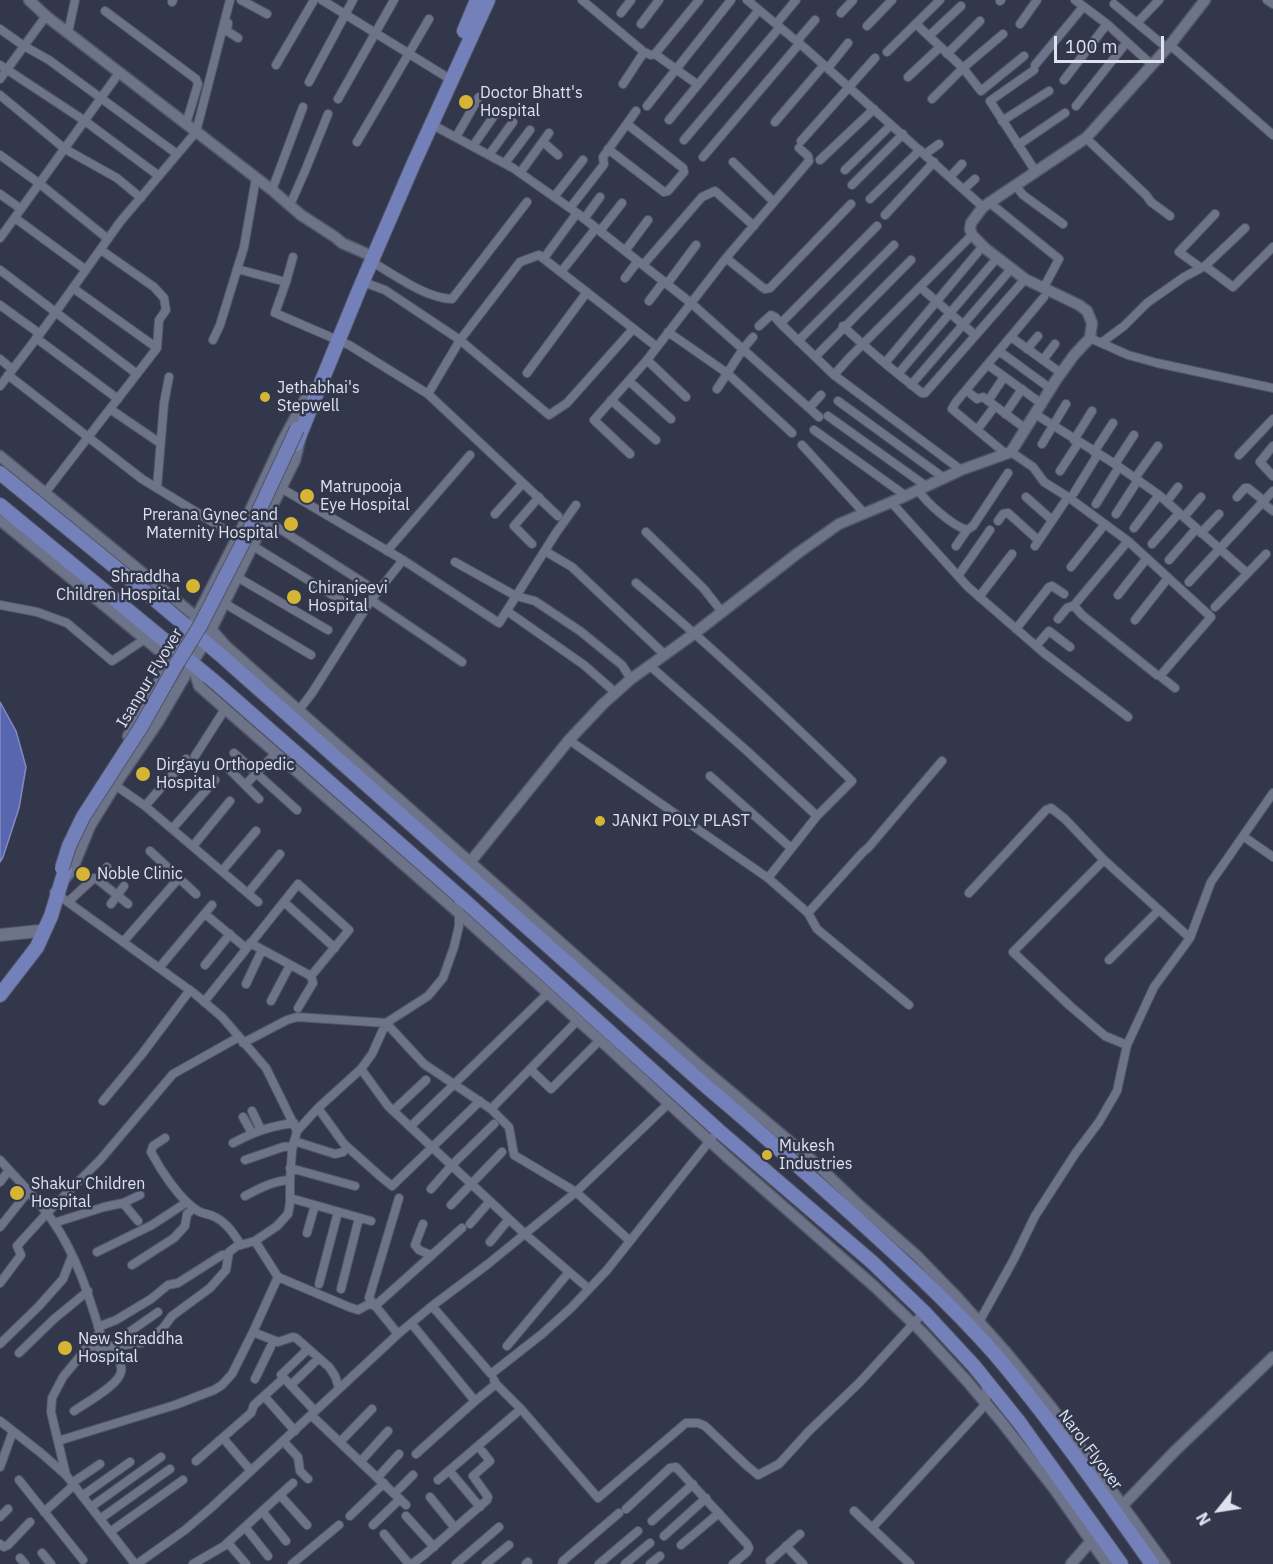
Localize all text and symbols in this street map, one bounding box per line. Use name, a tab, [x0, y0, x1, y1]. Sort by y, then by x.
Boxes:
scale bar	[1057, 24, 1166, 62]
text: 100 m	[1065, 35, 1117, 58]
place label: Doctor Bhatt's Hospital	[480, 83, 583, 121]
marker: Doctor Bhatt's Hospital	[457, 93, 475, 111]
place label: Jethabhai's Stepwell	[277, 378, 360, 416]
marker: Jethabhai's Stepwell	[258, 390, 272, 404]
place label: Matrupooja Eye Hospital	[320, 477, 410, 515]
marker: Matrupooja Eye Hospital	[298, 487, 316, 505]
place label: Prerana Gynec and Maternity Hospital	[142, 505, 278, 543]
marker: Prerana Gynec and Maternity Hospital	[282, 515, 300, 533]
place label: Shraddha Children Hospital	[56, 567, 180, 605]
marker: Shraddha Children Hospital	[184, 577, 202, 595]
place label: Chiranjeevi Hospital	[308, 578, 388, 616]
marker: Chiranjeevi Hospital	[285, 588, 303, 606]
street label: Isanpur Flyover	[113, 625, 187, 731]
place label: Dirgayu Orthopedic Hospital	[156, 755, 294, 793]
marker: Dirgayu Orthopedic Hospital	[134, 765, 152, 783]
place label: JANKI POLY PLAST	[612, 811, 750, 831]
marker: JANKI POLY PLAST	[593, 814, 607, 828]
place label: Noble Clinic	[97, 864, 183, 884]
marker: Noble Clinic	[74, 865, 92, 883]
place label: Mukesh Industries	[779, 1136, 853, 1174]
marker: Mukesh Industries	[760, 1148, 774, 1162]
place label: Shakur Children Hospital	[31, 1174, 145, 1212]
marker: Shakur Children Hospital	[8, 1184, 26, 1202]
place label: New Shraddha Hospital	[78, 1329, 183, 1367]
marker: New Shraddha Hospital	[56, 1339, 74, 1357]
street label: Narol Flyover	[1054, 1406, 1126, 1494]
north arrow	[1189, 1480, 1249, 1540]
text: N	[1192, 1509, 1215, 1529]

